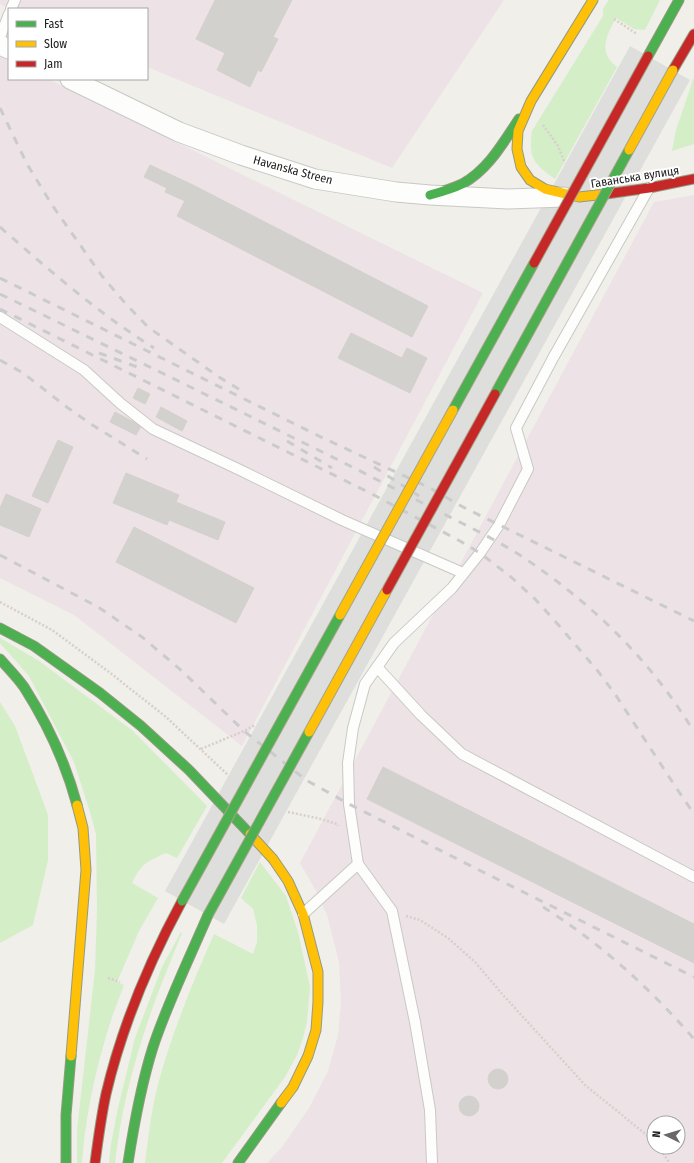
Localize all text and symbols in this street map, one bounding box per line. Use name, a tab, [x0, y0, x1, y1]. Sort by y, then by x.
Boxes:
legend	[8, 8, 148, 80]
text: Fast	[44, 17, 63, 31]
text: Slow	[44, 37, 67, 51]
text: Jam	[44, 57, 62, 71]
street label: Havanska Streen	[252, 153, 334, 187]
street label: Гаванська вулиця	[590, 163, 680, 191]
north arrow	[646, 1115, 686, 1155]
text: N	[650, 1130, 663, 1138]

